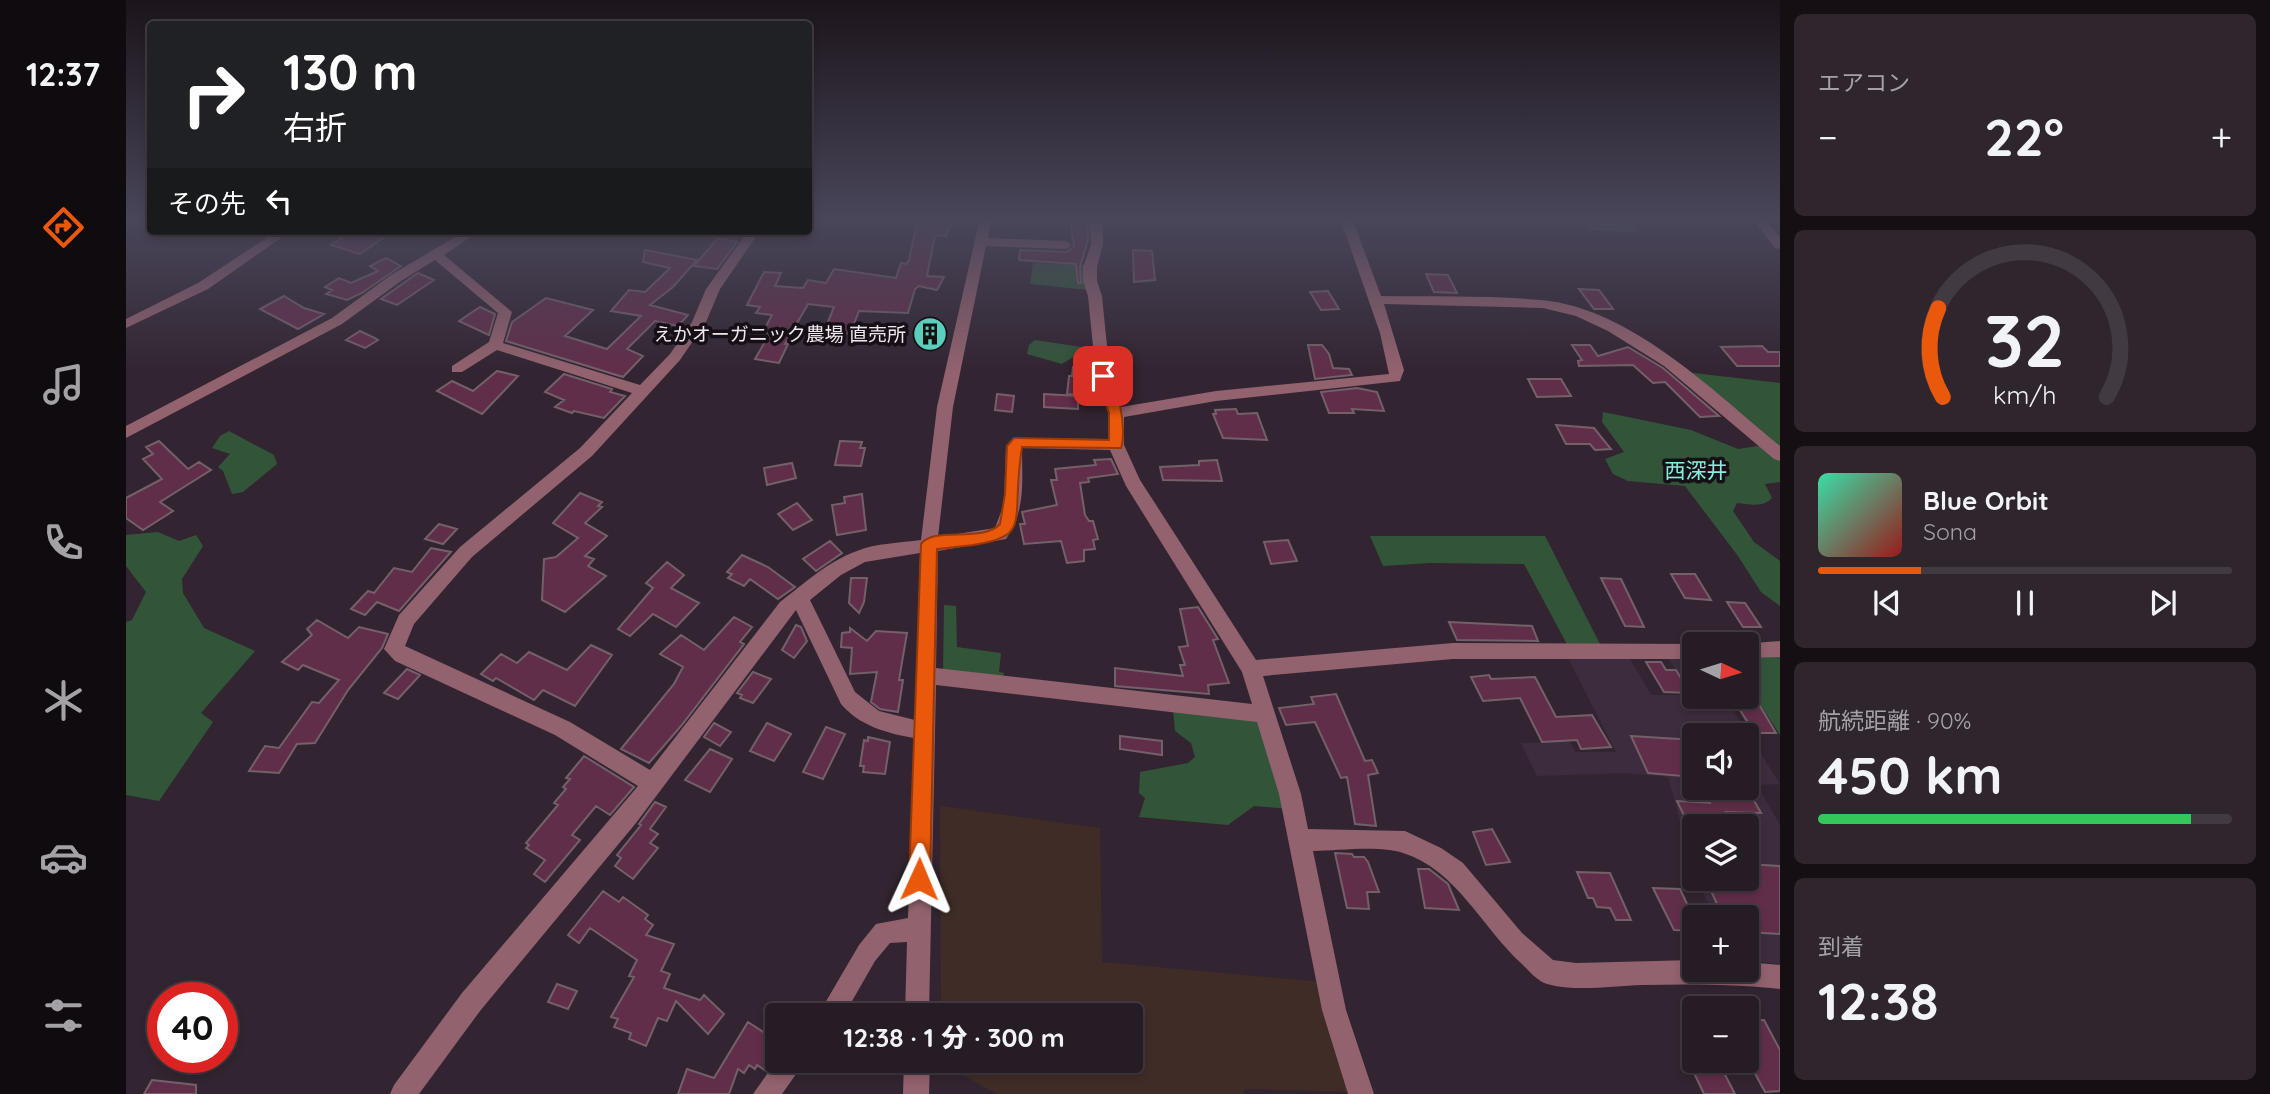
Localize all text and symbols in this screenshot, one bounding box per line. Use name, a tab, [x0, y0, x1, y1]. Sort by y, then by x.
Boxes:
text: 130 m	[283, 41, 417, 102]
icon: right	[168, 49, 259, 140]
text: 12:37	[26, 54, 100, 94]
text: エアコン	[1818, 68, 1910, 97]
text: 22°	[1984, 104, 2064, 169]
text: 右折	[283, 107, 347, 147]
text: −	[1818, 113, 1838, 161]
text: +	[2211, 113, 2232, 161]
icon: left	[260, 182, 298, 220]
text: その先	[168, 187, 246, 220]
icon: directions	[39, 203, 88, 252]
text: 32	[1985, 294, 2065, 385]
building icon: えかオーガニック農場 直売所	[911, 315, 949, 353]
place label: えかオーガニック農場 直売所	[654, 322, 906, 346]
pin	[1073, 346, 1133, 406]
icon: arrive	[1084, 357, 1122, 395]
icon: music	[39, 360, 88, 409]
text: km/h	[1993, 379, 2057, 410]
district label: 西深井	[1665, 457, 1728, 483]
text: Blue Orbit	[1923, 484, 2049, 517]
text: Sona	[1923, 517, 1977, 546]
icon: phone	[39, 518, 88, 567]
icon: previous	[1868, 584, 1906, 622]
icon: pause	[2006, 584, 2044, 622]
icon: next	[2144, 584, 2182, 622]
north arrow	[1682, 632, 1759, 709]
map controls	[1682, 632, 1759, 1073]
icon: climate	[39, 676, 88, 725]
text: 航続距離 · 90%	[1818, 706, 1971, 735]
button: sound	[1682, 723, 1759, 800]
text: 450 km	[1818, 742, 2003, 807]
button: layers	[1682, 814, 1759, 891]
icon: car	[39, 833, 88, 882]
position arrow	[882, 842, 956, 916]
button: +	[1682, 905, 1759, 982]
text: 到着	[1818, 932, 1864, 961]
text: 12:38	[1818, 968, 1938, 1033]
speed limit sign: 40	[147, 982, 238, 1073]
icon: filters	[39, 991, 88, 1040]
button: −	[1682, 996, 1759, 1073]
text: 12:38 · 1 分 · 300 m	[843, 1021, 1065, 1054]

